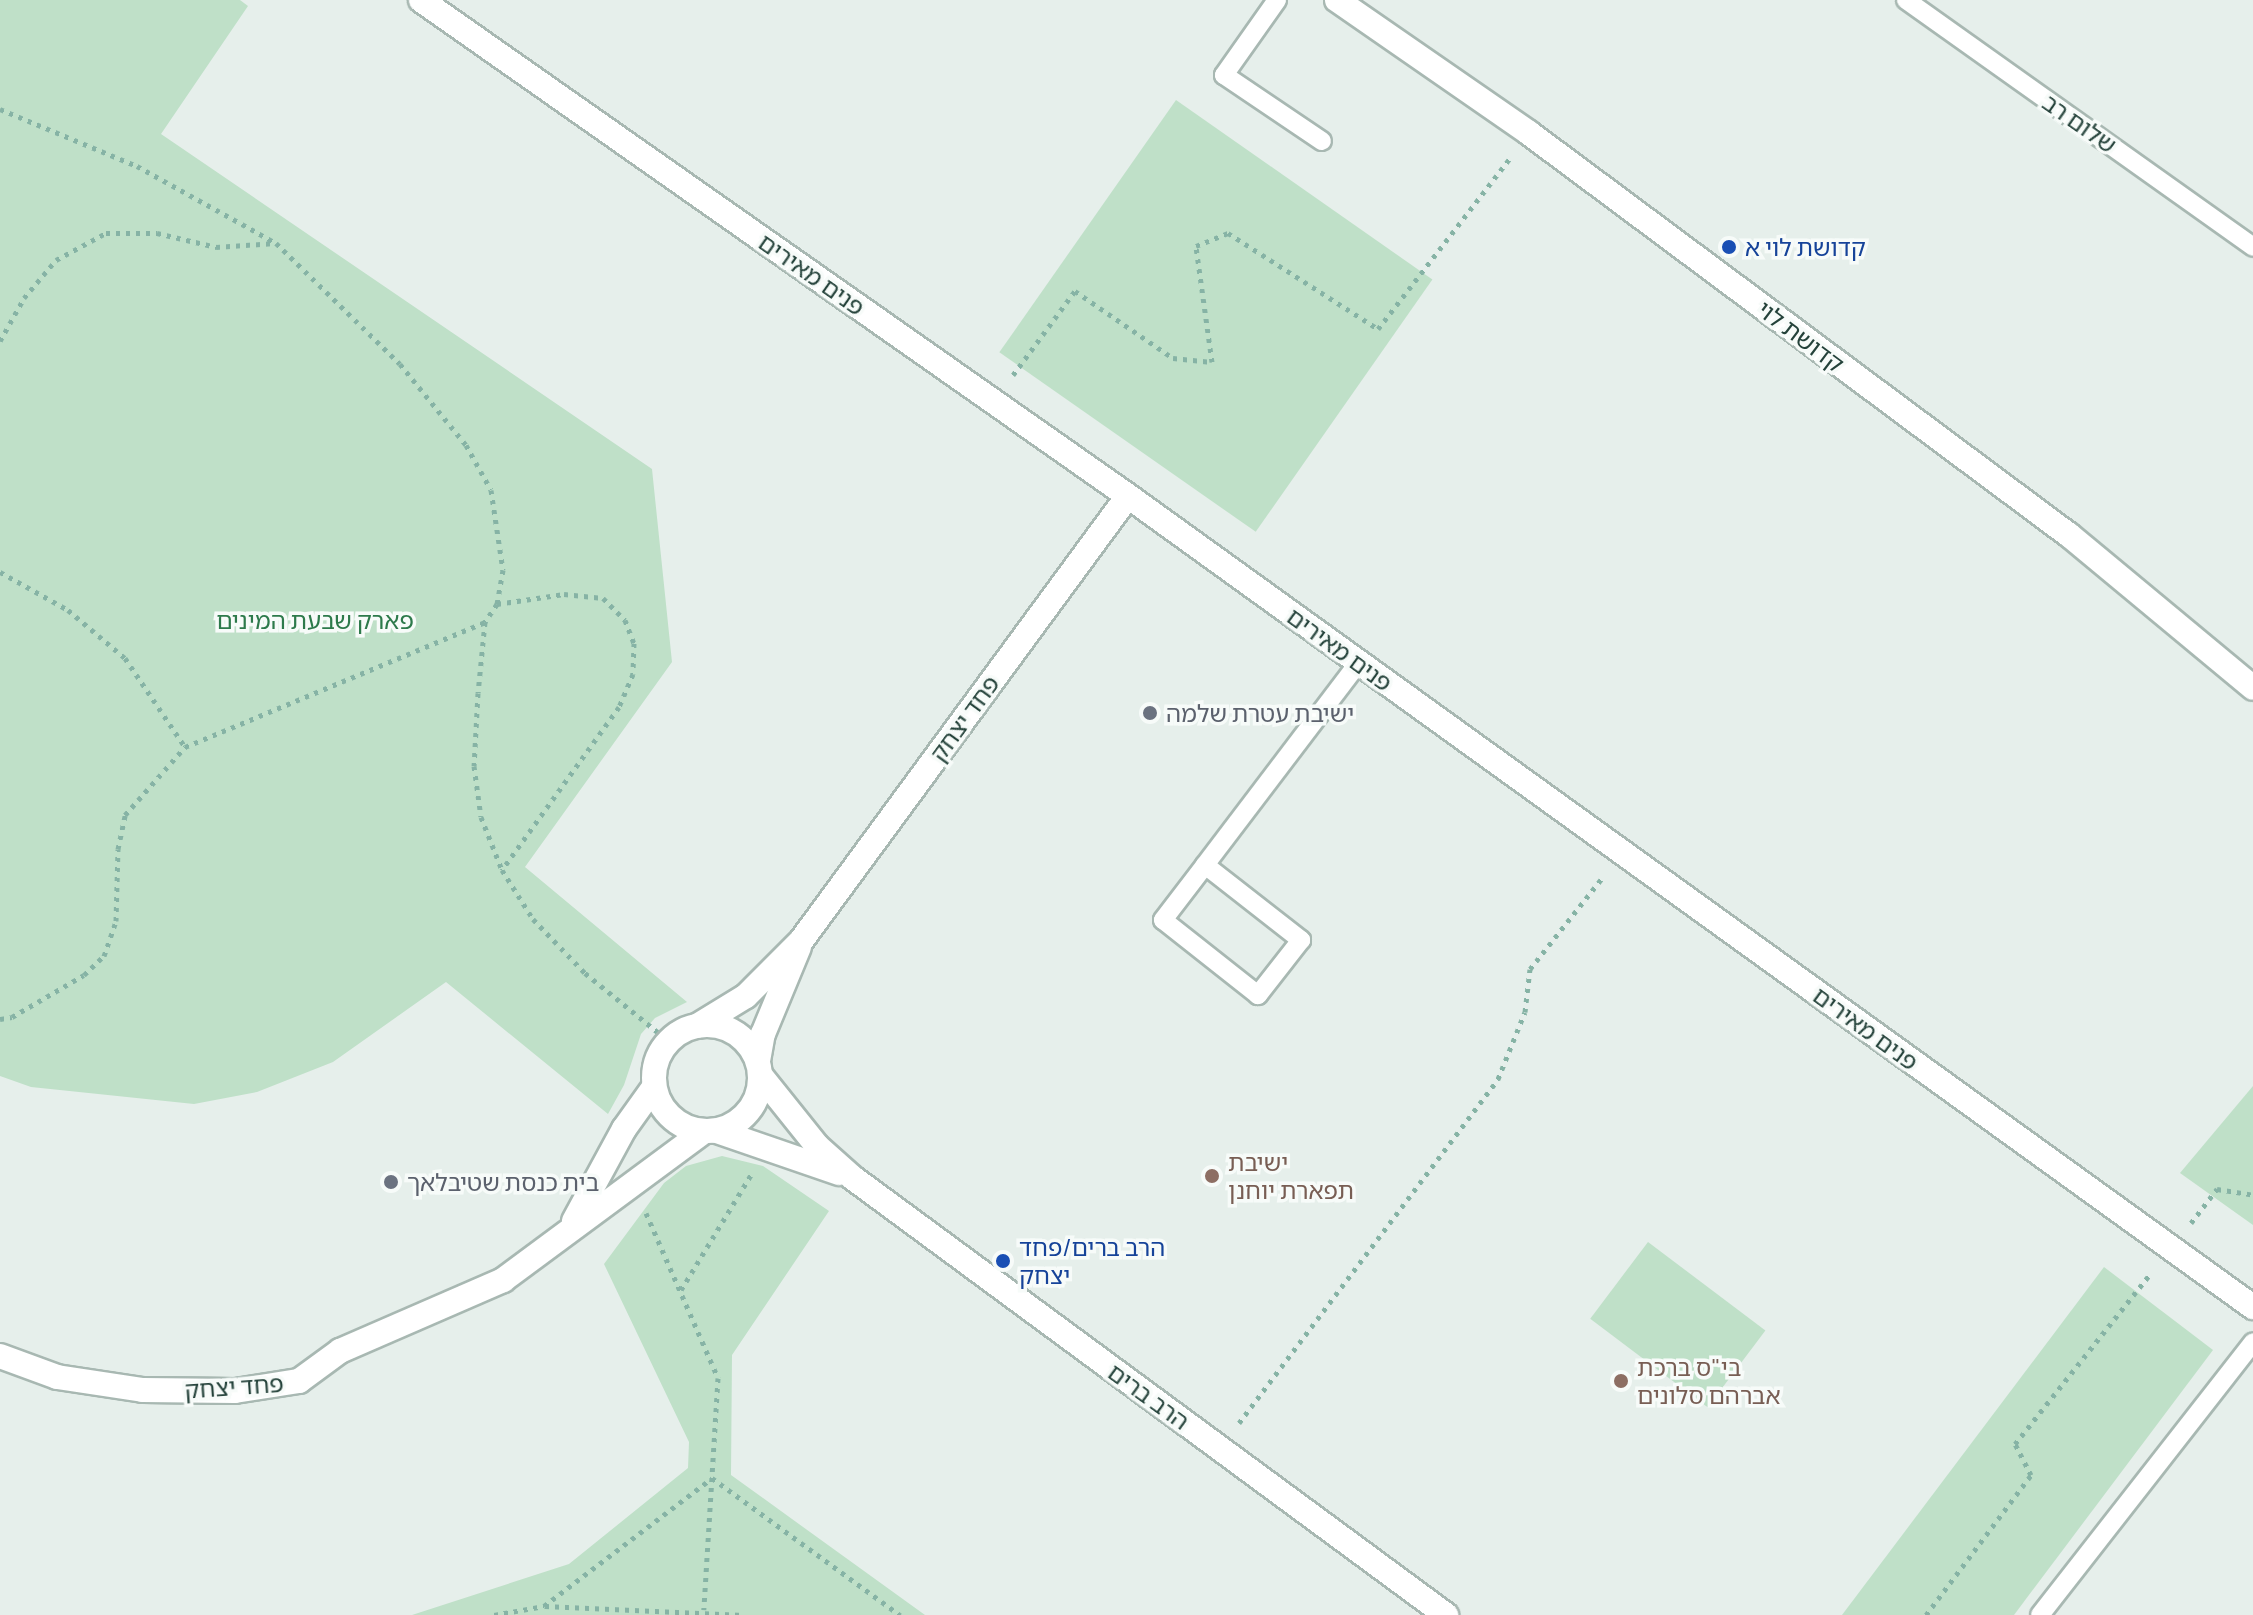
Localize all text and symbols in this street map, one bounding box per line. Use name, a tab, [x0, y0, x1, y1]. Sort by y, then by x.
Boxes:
street label: שלום רב	[2038, 87, 2122, 159]
street label: פנים מאירים	[753, 227, 871, 321]
place label: קדושת לוי א	[1745, 233, 1866, 261]
marker: קדושת לוי א	[1720, 238, 1738, 256]
street label: קדושת לוי	[1752, 294, 1850, 378]
street label: פנים מאירים	[1282, 601, 1398, 697]
park label: פארק שבעת המינים	[216, 606, 414, 634]
street label: פחד יצחק	[923, 669, 1005, 767]
place label: ישיבת עטרת שלמה	[1166, 699, 1354, 727]
marker: ישיבת עטרת שלמה	[1141, 704, 1159, 722]
street label: פנים מאירים	[1808, 980, 1924, 1076]
place label: ישיבת תפארת יוחנן	[1228, 1148, 1354, 1204]
marker: ישיבת תפארת יוחנן	[1203, 1167, 1221, 1185]
place label: בית כנסת שטיבלאך	[407, 1168, 599, 1196]
marker: בית כנסת שטיבלאך	[382, 1173, 400, 1191]
place label: הרב ברים/פחד יצחק	[1019, 1233, 1165, 1289]
marker: הרב ברים/פחד יצחק	[994, 1252, 1012, 1270]
place label: בי"ס ברכת אברהם סלונים	[1637, 1353, 1781, 1409]
street label: הרב ברים	[1103, 1357, 1195, 1435]
street label: פחד יצחק	[183, 1368, 285, 1404]
marker: בי"ס ברכת אברהם סלונים	[1612, 1372, 1630, 1390]

